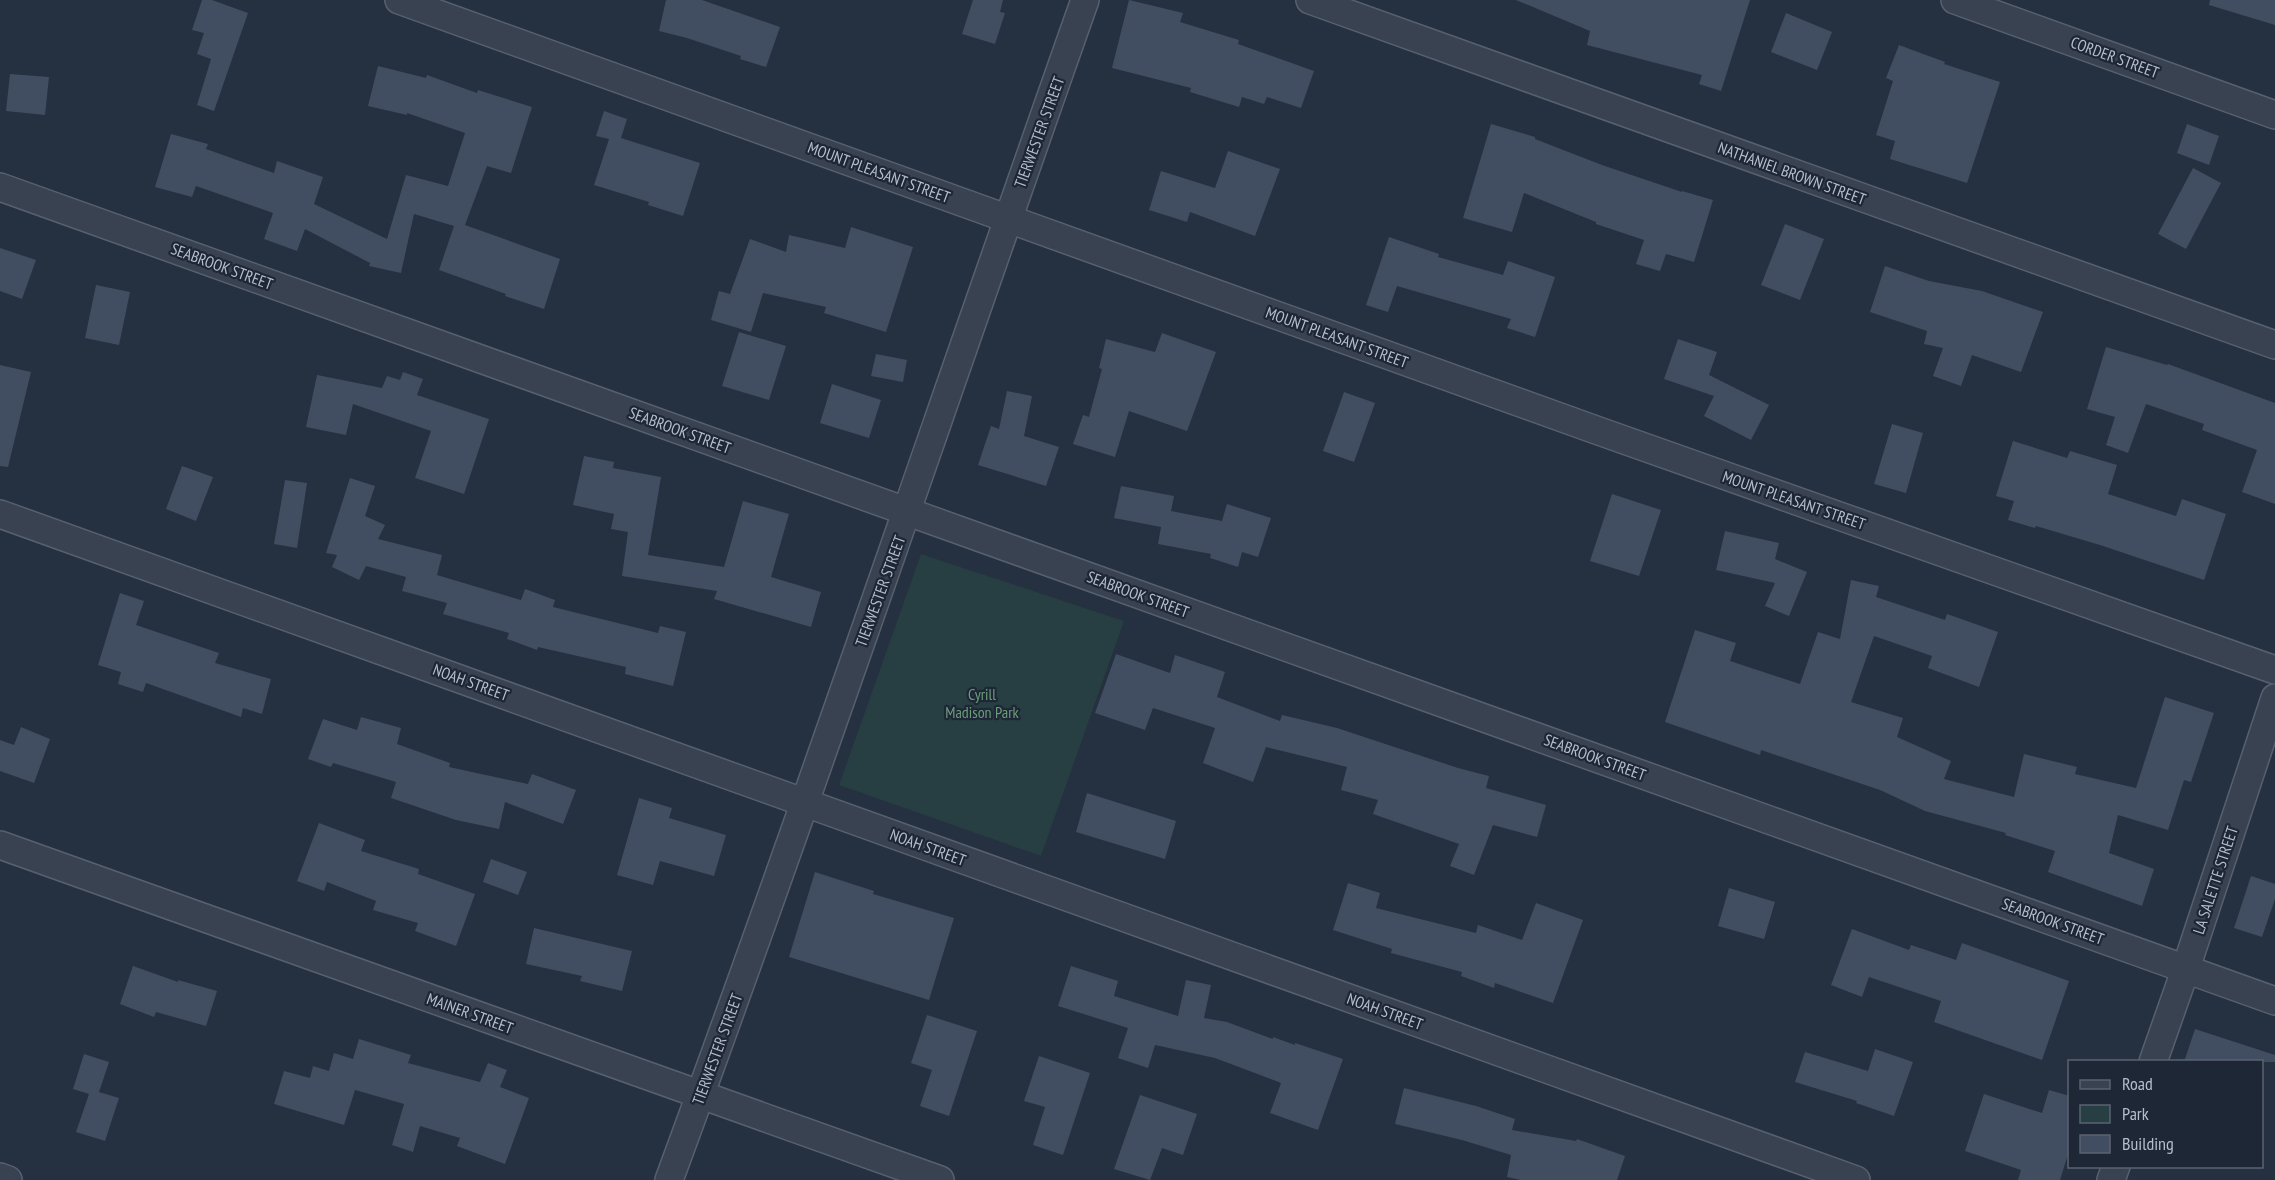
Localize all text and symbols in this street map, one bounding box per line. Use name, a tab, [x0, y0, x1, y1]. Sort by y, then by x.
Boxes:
street label: CORDER STREET	[2068, 32, 2162, 82]
street label: TIERWESTER STREET	[1010, 74, 1068, 190]
street label: MOUNT PLEASANT STREET	[805, 137, 953, 207]
street label: NATHANIEL BROWN STREET	[1715, 137, 1869, 209]
street label: SEABROOK STREET	[168, 238, 276, 294]
street label: MOUNT PLEASANT STREET	[1263, 302, 1411, 372]
street label: SEABROOK STREET	[626, 402, 734, 458]
street label: MOUNT PLEASANT STREET	[1720, 466, 1868, 534]
street label: TIERWESTER STREET	[851, 533, 909, 649]
street label: SEABROOK STREET	[1084, 566, 1192, 622]
street label: NOAH STREET	[430, 659, 512, 705]
park label: Cyrill Madison Park	[945, 684, 1020, 722]
street label: SEABROOK STREET	[1541, 729, 1649, 785]
street label: LA SALETTE STREET	[2188, 823, 2242, 937]
street label: NOAH STREET	[887, 824, 969, 870]
street label: SEABROOK STREET	[1999, 893, 2107, 949]
street label: MAINER STREET	[424, 988, 516, 1038]
street label: NOAH STREET	[1344, 988, 1426, 1034]
street label: TIERWESTER STREET	[688, 991, 746, 1107]
legend	[2068, 1060, 2263, 1168]
text: Road	[2122, 1072, 2153, 1095]
text: Park	[2122, 1102, 2149, 1125]
text: Building	[2122, 1132, 2174, 1155]

